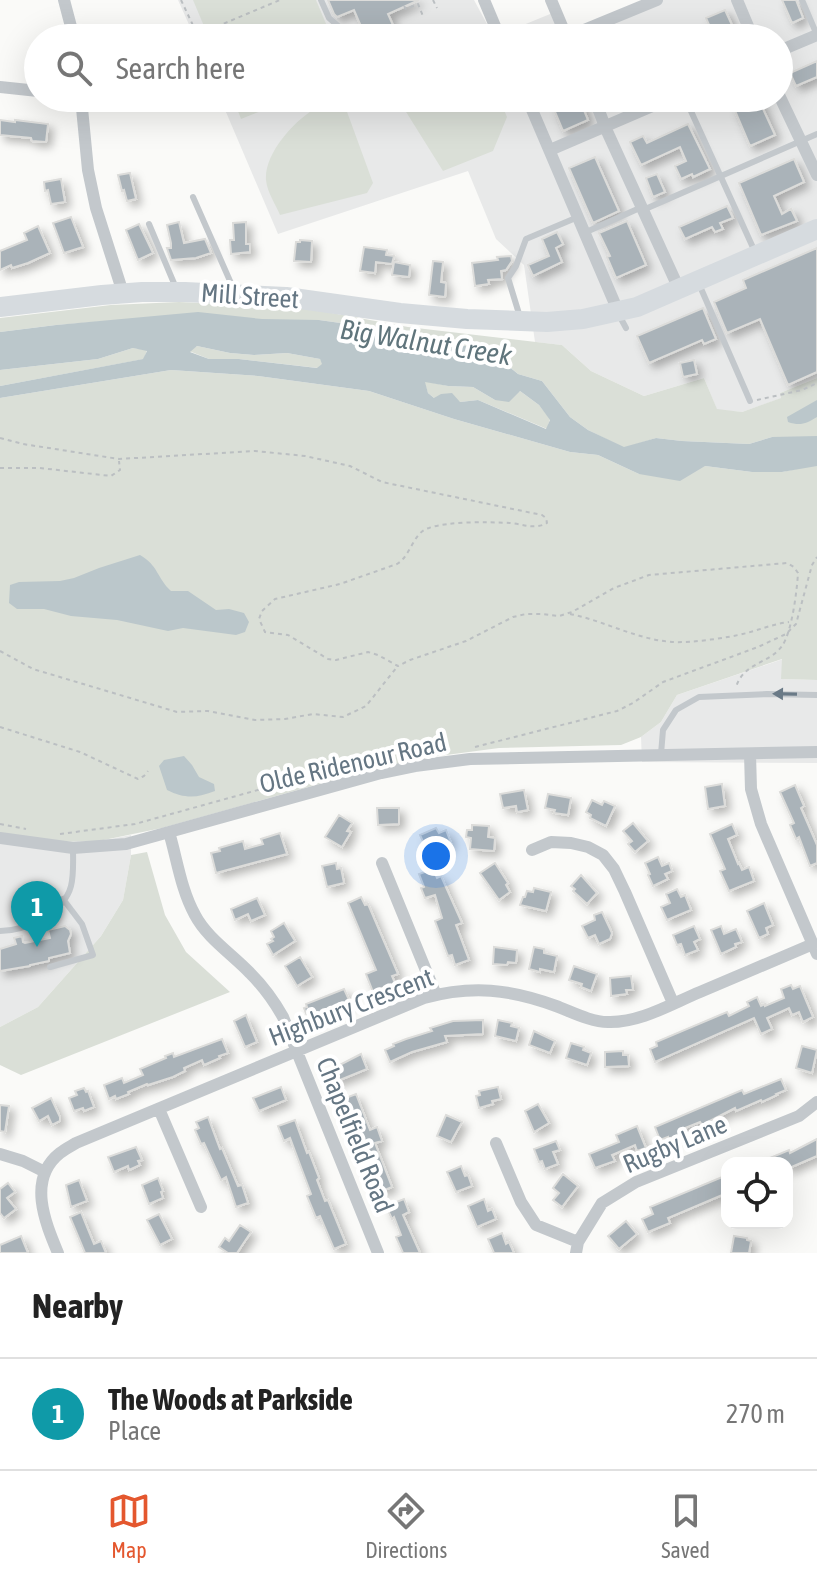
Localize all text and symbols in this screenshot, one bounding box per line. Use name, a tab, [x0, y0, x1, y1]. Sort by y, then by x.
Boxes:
search box	[24, 24, 793, 112]
icon: search	[52, 46, 96, 90]
text: Search here	[116, 51, 245, 85]
street label: Mill Street	[200, 278, 300, 314]
water label: Big Walnut Creek	[338, 313, 515, 371]
one-way arrow	[772, 688, 797, 701]
street label: Olde Ridenour Road	[257, 727, 449, 799]
your location	[416, 836, 456, 876]
pin: 1	[11, 881, 63, 947]
street label: Highbury Crescent	[265, 962, 437, 1052]
street label: Chapelfield Road	[310, 1053, 400, 1217]
street label: Rugby Lane	[619, 1109, 731, 1179]
map controls	[721, 1157, 793, 1229]
button: locate	[721, 1157, 793, 1229]
text: Nearby	[32, 1286, 123, 1325]
text: The Woods at Parkside	[108, 1382, 353, 1416]
text: 1	[52, 1399, 64, 1429]
text: 270 m	[726, 1399, 785, 1429]
text: Place	[108, 1416, 161, 1446]
tab: Map	[107, 1489, 151, 1563]
tab: Directions	[365, 1489, 447, 1563]
tab: Saved	[661, 1489, 710, 1563]

